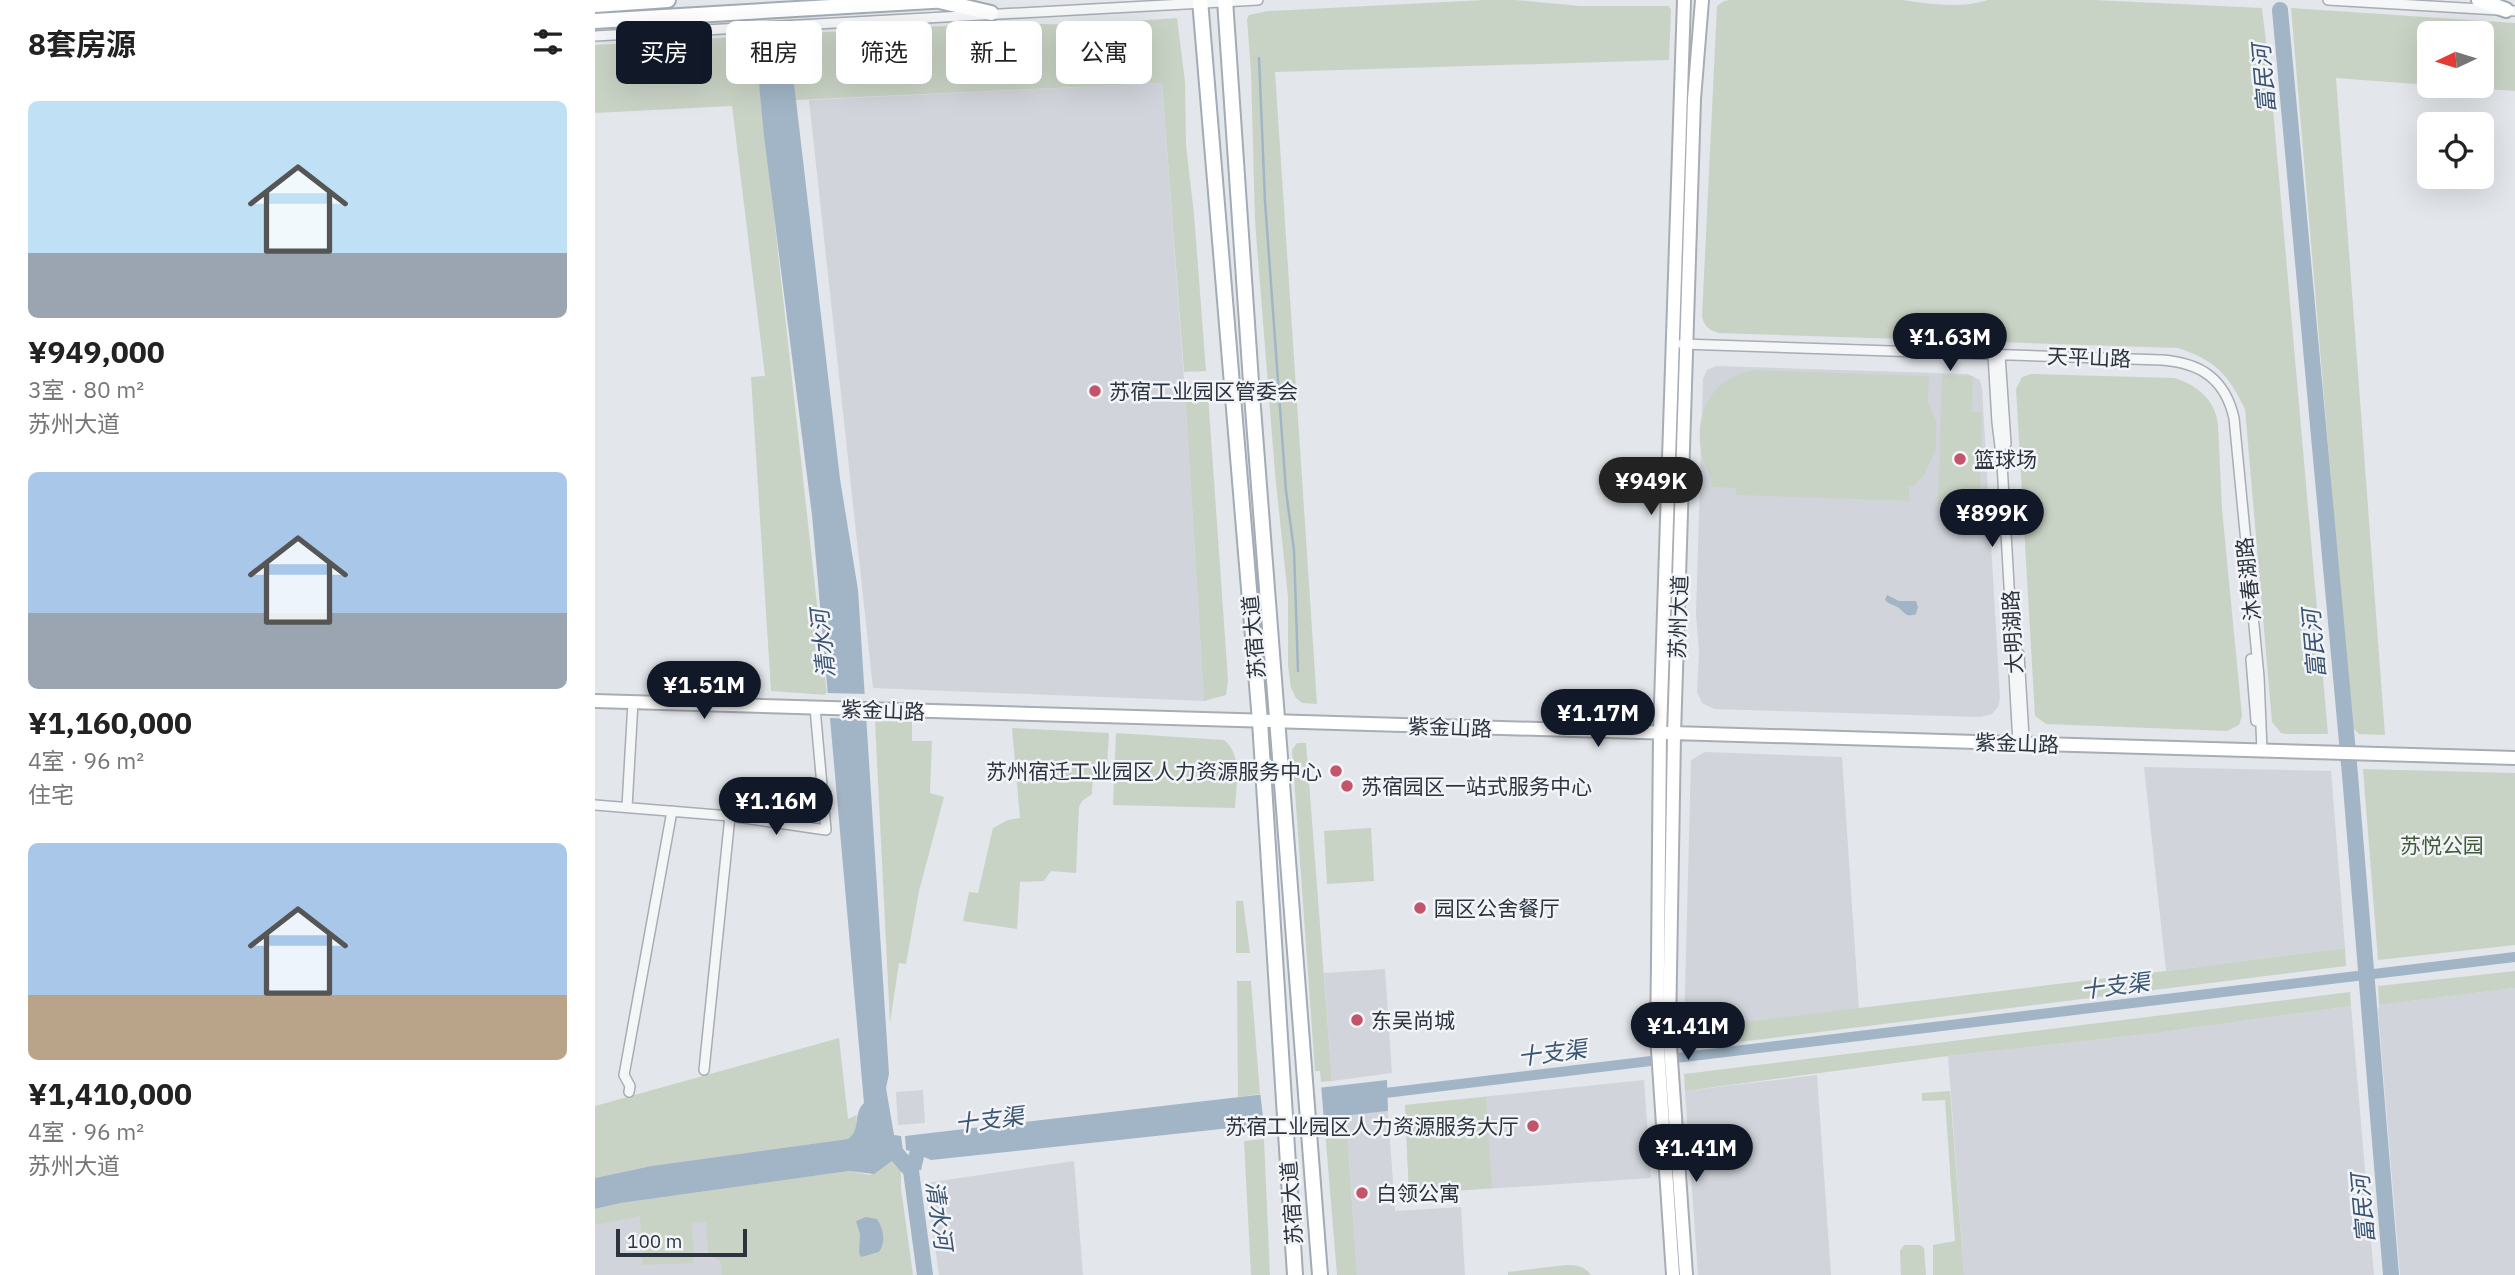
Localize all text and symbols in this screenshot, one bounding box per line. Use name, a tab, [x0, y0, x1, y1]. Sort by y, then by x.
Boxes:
chip: 买房	[616, 21, 712, 84]
chip: 租房	[726, 21, 822, 84]
chip: 筛选	[836, 21, 932, 84]
chip: 新上	[946, 21, 1042, 84]
chip: 公寓	[1056, 21, 1152, 84]
north arrow	[2417, 21, 2494, 98]
map controls	[2417, 21, 2494, 189]
icon: filters	[529, 23, 567, 61]
text: 8套房源	[28, 24, 136, 63]
water label: 富民河	[2245, 39, 2281, 115]
button: locate	[2417, 112, 2494, 189]
icon: home	[235, 146, 361, 272]
pin: ¥1.63M	[1893, 314, 2007, 373]
text: ¥1.63M	[1909, 321, 1991, 351]
text: ¥949,000	[28, 332, 165, 371]
street label: 天平山路	[2047, 342, 2131, 372]
text: 3室 · 80 m²	[28, 374, 144, 404]
place label: 苏宿工业园区管委会	[1109, 377, 1298, 405]
marker: 苏宿工业园区管委会	[1087, 383, 1103, 399]
text: 苏州大道	[28, 408, 120, 438]
place label: 篮球场	[1974, 445, 2037, 473]
marker: 篮球场	[1952, 451, 1968, 467]
pin: ¥949K	[1602, 458, 1700, 517]
text: ¥949K	[1615, 465, 1687, 495]
pin: ¥899K	[1943, 490, 2041, 549]
text: ¥899K	[1956, 497, 2028, 527]
icon: home	[235, 517, 361, 643]
street label: 沐春湖路	[2230, 536, 2266, 622]
street label: 苏州大道	[1663, 575, 1693, 659]
street label: 大明湖路	[1996, 589, 2028, 675]
street label: 苏宿大道	[1235, 594, 1271, 680]
water label: 清水河	[803, 604, 841, 680]
water label: 富民河	[2295, 604, 2331, 680]
pin: ¥1.51M	[647, 662, 761, 721]
text: ¥1.51M	[663, 669, 745, 699]
pin: ¥1.17M	[1541, 690, 1655, 749]
street label: 紫金山路	[841, 695, 925, 725]
text: ¥1.17M	[1557, 697, 1639, 727]
text: ¥1,160,000	[28, 703, 192, 742]
street label: 紫金山路	[1408, 712, 1492, 742]
street label: 紫金山路	[1975, 728, 2059, 758]
text: 4室 · 96 m²	[28, 745, 144, 775]
place label: 苏州宿迁工业园区人力资源服务中心	[986, 757, 1322, 785]
marker: 苏州宿迁工业园区人力资源服务中心	[1328, 763, 1344, 779]
place label: 苏宿园区一站式服务中心	[1361, 772, 1592, 800]
pin: ¥1.16M	[719, 778, 833, 837]
marker: 苏宿园区一站式服务中心	[1339, 778, 1355, 794]
text: 住宅	[28, 779, 74, 809]
text: ¥1.16M	[735, 785, 817, 815]
park label: 苏悦公园	[2400, 831, 2484, 859]
icon: home	[235, 888, 361, 1014]
place label: 园区公舍餐厅	[1434, 894, 1560, 922]
marker: 园区公舍餐厅	[1412, 900, 1428, 916]
water label: 十支渠	[2079, 966, 2154, 1004]
pin: ¥1.41M	[1631, 1002, 1745, 1062]
place label: 东吴尚城	[1371, 1006, 1455, 1034]
text: ¥1.41M	[1647, 1010, 1729, 1040]
marker: 东吴尚城	[1349, 1012, 1365, 1028]
water label: 十支渠	[1516, 1033, 1591, 1071]
text: ¥1,410,000	[28, 1074, 192, 1113]
water label: 十支渠	[953, 1100, 1028, 1138]
place label: 苏宿工业园区人力资源服务大厅	[1225, 1112, 1519, 1140]
text: 4室 · 96 m²	[28, 1116, 144, 1146]
marker: 苏宿工业园区人力资源服务大厅	[1525, 1118, 1541, 1134]
pin: ¥1.41M	[1639, 1124, 1753, 1184]
text: ¥1.41M	[1655, 1132, 1737, 1162]
text: 苏州大道	[28, 1150, 120, 1180]
street label: 苏宿大道	[1274, 1160, 1308, 1246]
water label: 富民河	[2344, 1169, 2380, 1245]
water label: 清水河	[920, 1179, 960, 1255]
place label: 白领公寓	[1376, 1179, 1460, 1207]
marker: 白领公寓	[1354, 1185, 1370, 1201]
scale bar	[616, 1226, 747, 1258]
text: 100 m	[627, 1229, 682, 1253]

